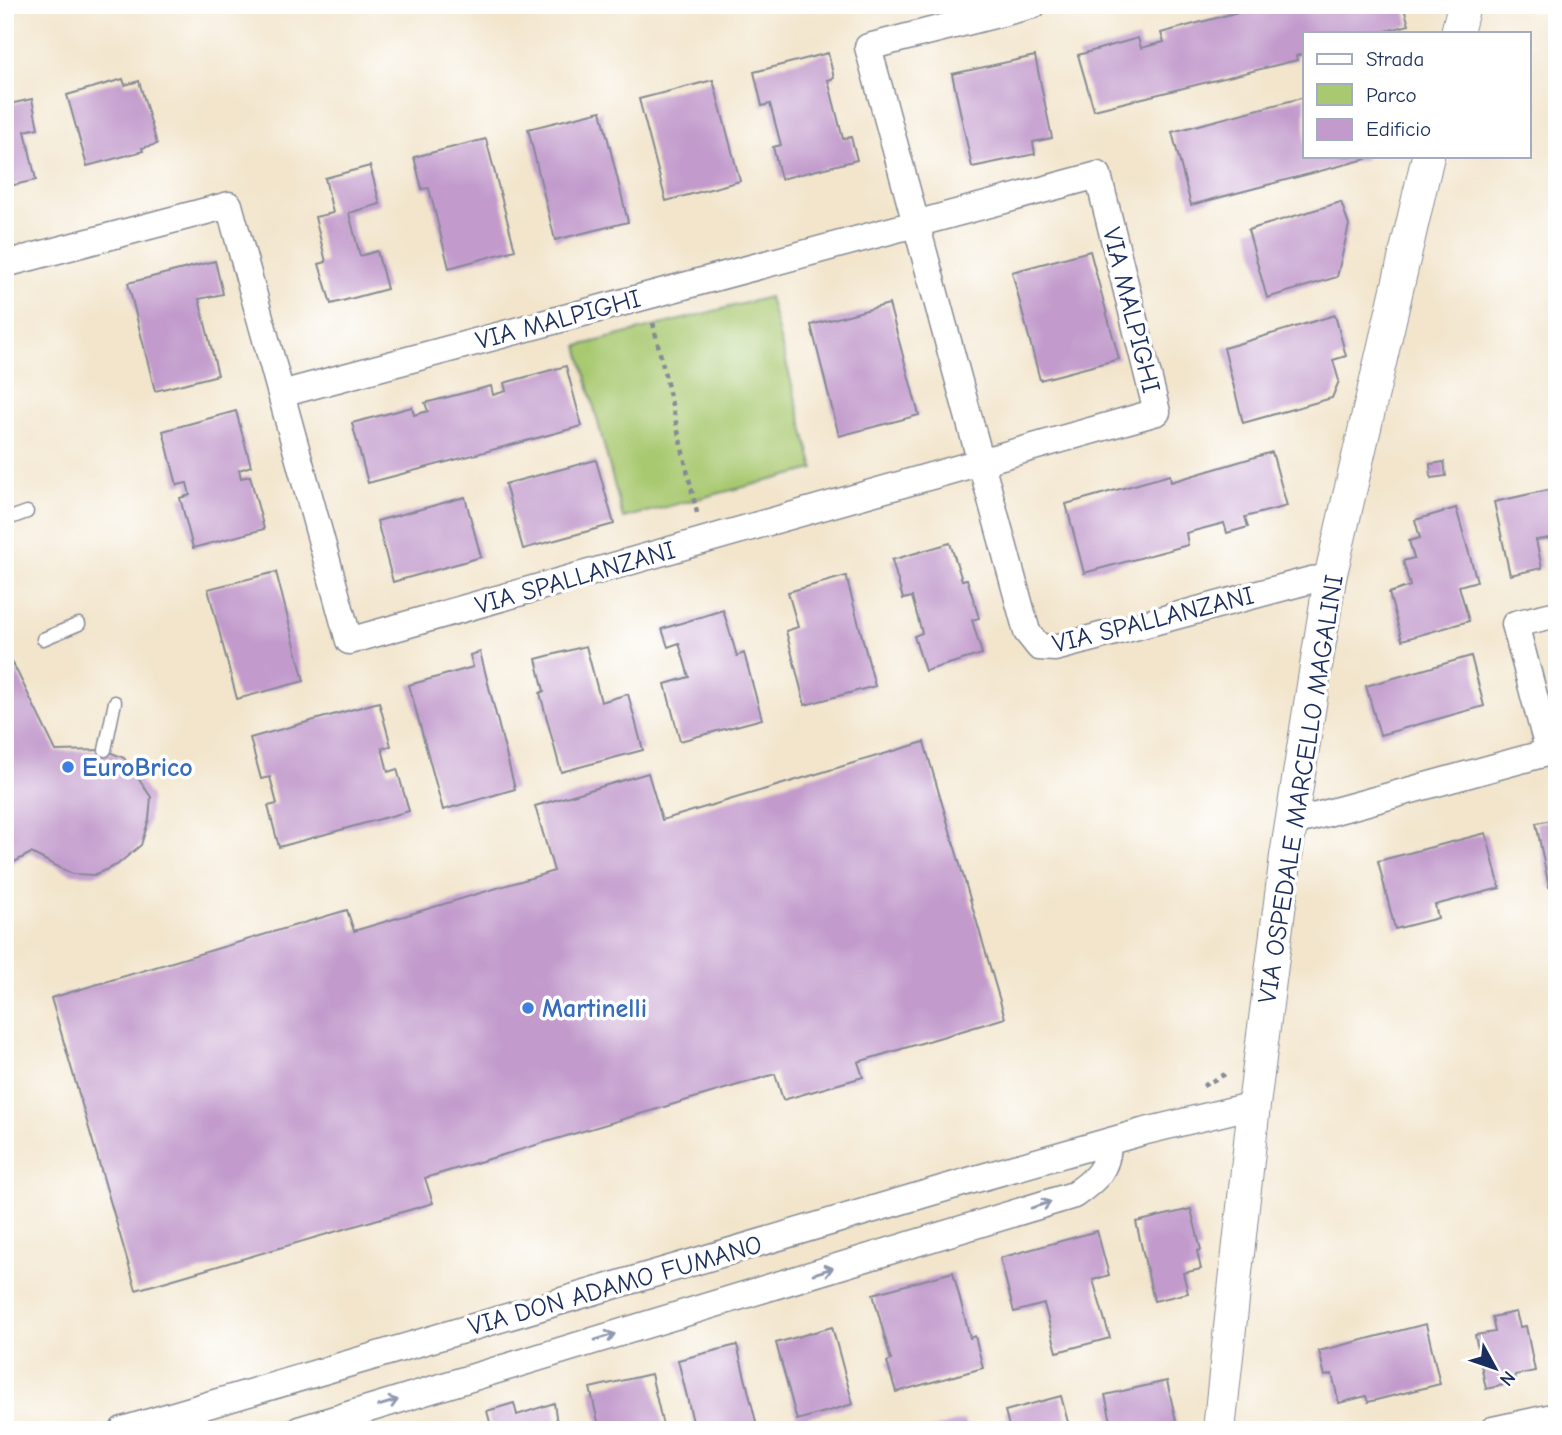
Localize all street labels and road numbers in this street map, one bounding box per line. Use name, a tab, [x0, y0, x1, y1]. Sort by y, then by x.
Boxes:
street label: VIA MALPIGHI	[1096, 224, 1166, 396]
street label: VIA MALPIGHI	[473, 284, 644, 356]
street label: VIA SPALLANZANI	[472, 535, 679, 621]
street label: VIA OSPEDALE MARCELLO MAGALINI	[1252, 573, 1350, 1006]
street label: VIA SPALLANZANI	[1049, 580, 1257, 660]
street label: VIA DON ADAMO FUMANO	[465, 1230, 766, 1342]

